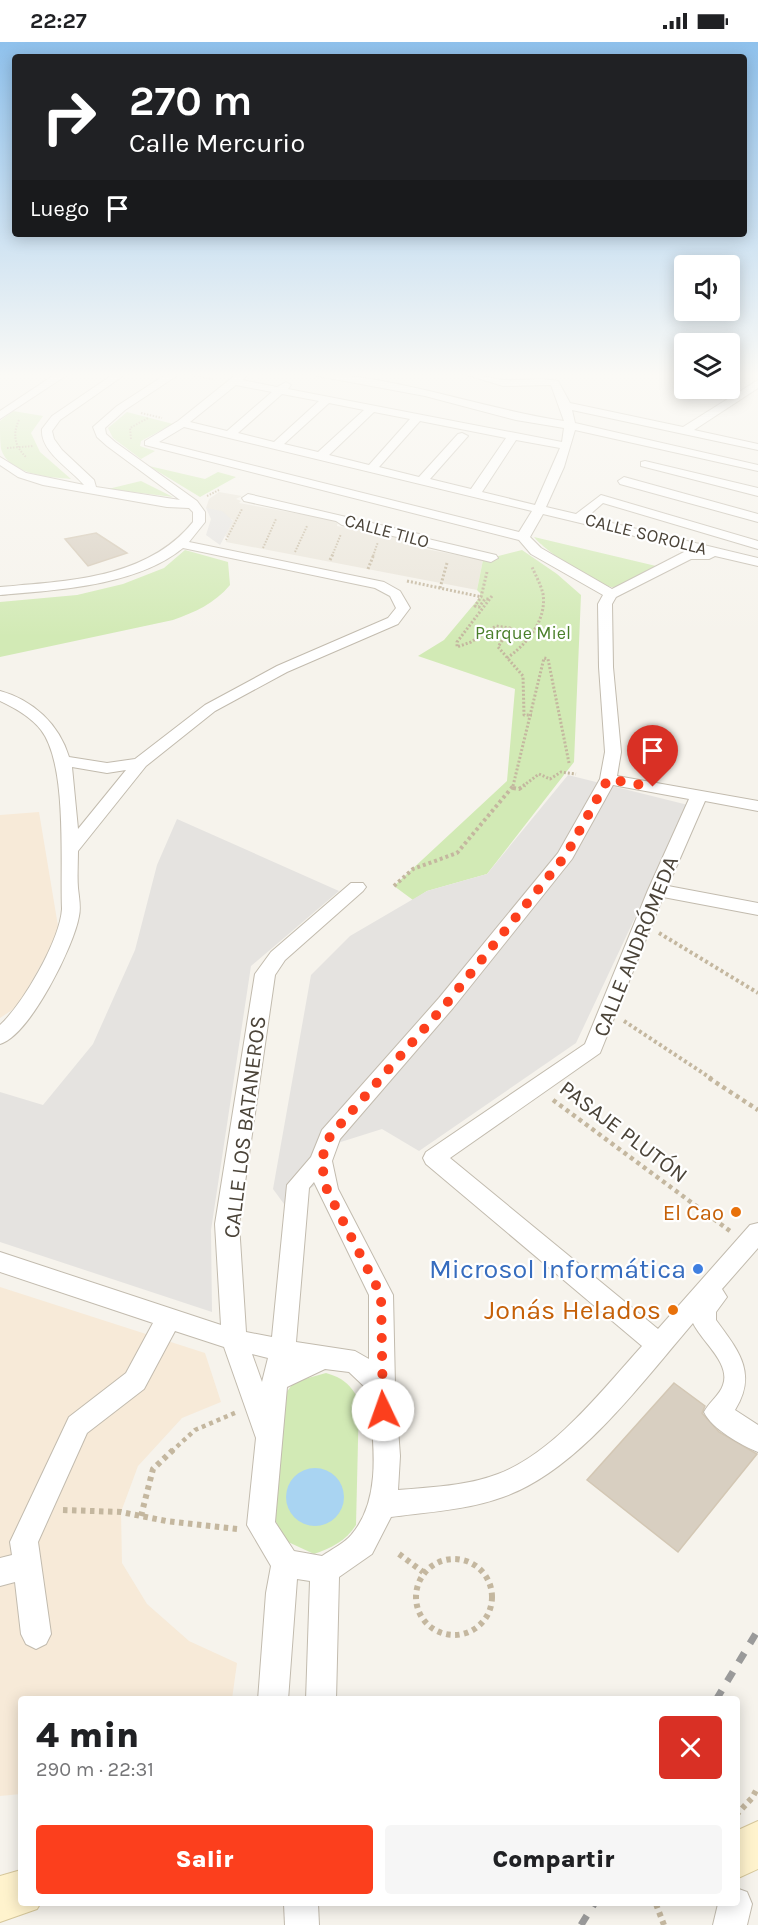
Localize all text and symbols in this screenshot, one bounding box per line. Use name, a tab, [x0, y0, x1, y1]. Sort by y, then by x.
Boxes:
text: 22:27	[30, 8, 87, 34]
text: 270 m	[129, 76, 252, 126]
icon: right	[30, 78, 108, 156]
text: Calle Mercurio	[129, 127, 305, 159]
icon: arrive	[101, 192, 134, 225]
text: Luego	[30, 196, 89, 222]
map controls	[674, 255, 740, 399]
button: sound	[674, 255, 740, 321]
button: layers	[674, 333, 740, 399]
street label: CALLE SOROLLA	[583, 508, 709, 560]
street label: CALLE TILO	[342, 509, 432, 553]
park label: Parque Miel	[475, 622, 571, 644]
pin	[627, 725, 678, 787]
icon: arrive	[636, 734, 669, 767]
street label: CALLE ANDRÓMEDA	[587, 852, 684, 1040]
street label: CALLE LOS BATANEROS	[218, 1014, 272, 1240]
street label: PASAJE PLUTÓN	[554, 1074, 693, 1188]
place label: El Cao	[663, 1200, 724, 1226]
marker: El Cao	[729, 1205, 743, 1219]
place label: Microsol Informática	[429, 1253, 686, 1285]
marker: Microsol Informática	[691, 1262, 705, 1276]
place label: Jonás Helados	[484, 1294, 661, 1326]
marker: Jonás Helados	[666, 1303, 680, 1317]
position arrow	[351, 1378, 415, 1442]
text: 4 min	[36, 1714, 139, 1756]
button: close	[659, 1716, 722, 1779]
text: 290 m · 22:31	[36, 1758, 154, 1781]
button: Salir	[36, 1825, 373, 1894]
button: Compartir	[385, 1825, 722, 1894]

